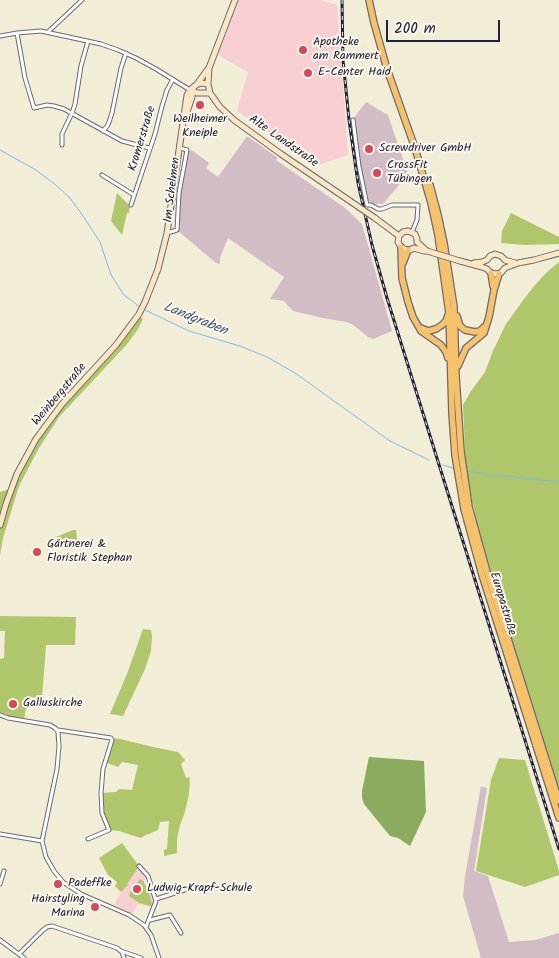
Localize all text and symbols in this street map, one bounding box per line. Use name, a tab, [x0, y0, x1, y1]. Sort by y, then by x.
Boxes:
scale bar	[389, 10, 503, 42]
text: 200 m	[394, 17, 436, 41]
place label: Apotheke am Rammert	[313, 36, 379, 64]
marker: Apotheke am Rammert	[297, 44, 309, 56]
place label: E-Center Haid	[318, 66, 391, 80]
marker: E-Center Haid	[302, 67, 314, 79]
marker: Weilheimer Kneiple	[194, 99, 206, 111]
street label: Kromerstraße	[126, 105, 160, 173]
place label: Weilheimer Kneiple	[173, 113, 227, 141]
street label: Alte Landstraße	[246, 113, 320, 171]
place label: Screwdriver GmbH	[379, 142, 471, 156]
marker: Screwdriver GmbH	[363, 143, 375, 155]
street label: Im Schelmen	[162, 156, 184, 224]
place label: CrossFit Tübingen	[387, 159, 432, 187]
marker: CrossFit Tübingen	[371, 167, 383, 179]
water label: Landgraben	[161, 300, 229, 340]
street label: Weinbergstraße	[30, 361, 90, 429]
place label: Gärtnerei & Floristik Stephan	[47, 538, 132, 566]
marker: Gärtnerei & Floristik Stephan	[31, 546, 43, 558]
street label: Europastraße	[486, 571, 518, 637]
place label: Galluskirche	[23, 697, 82, 711]
marker: Galluskirche	[7, 698, 19, 710]
place label: Padeffke	[68, 877, 112, 891]
marker: Padeffke	[52, 878, 64, 890]
place label: Ludwig-Krapf-Schule	[147, 882, 252, 896]
marker: Ludwig-Krapf-Schule	[131, 883, 143, 895]
place label: Hairstyling Marina	[31, 893, 85, 921]
marker: Hairstyling Marina	[89, 901, 101, 913]

